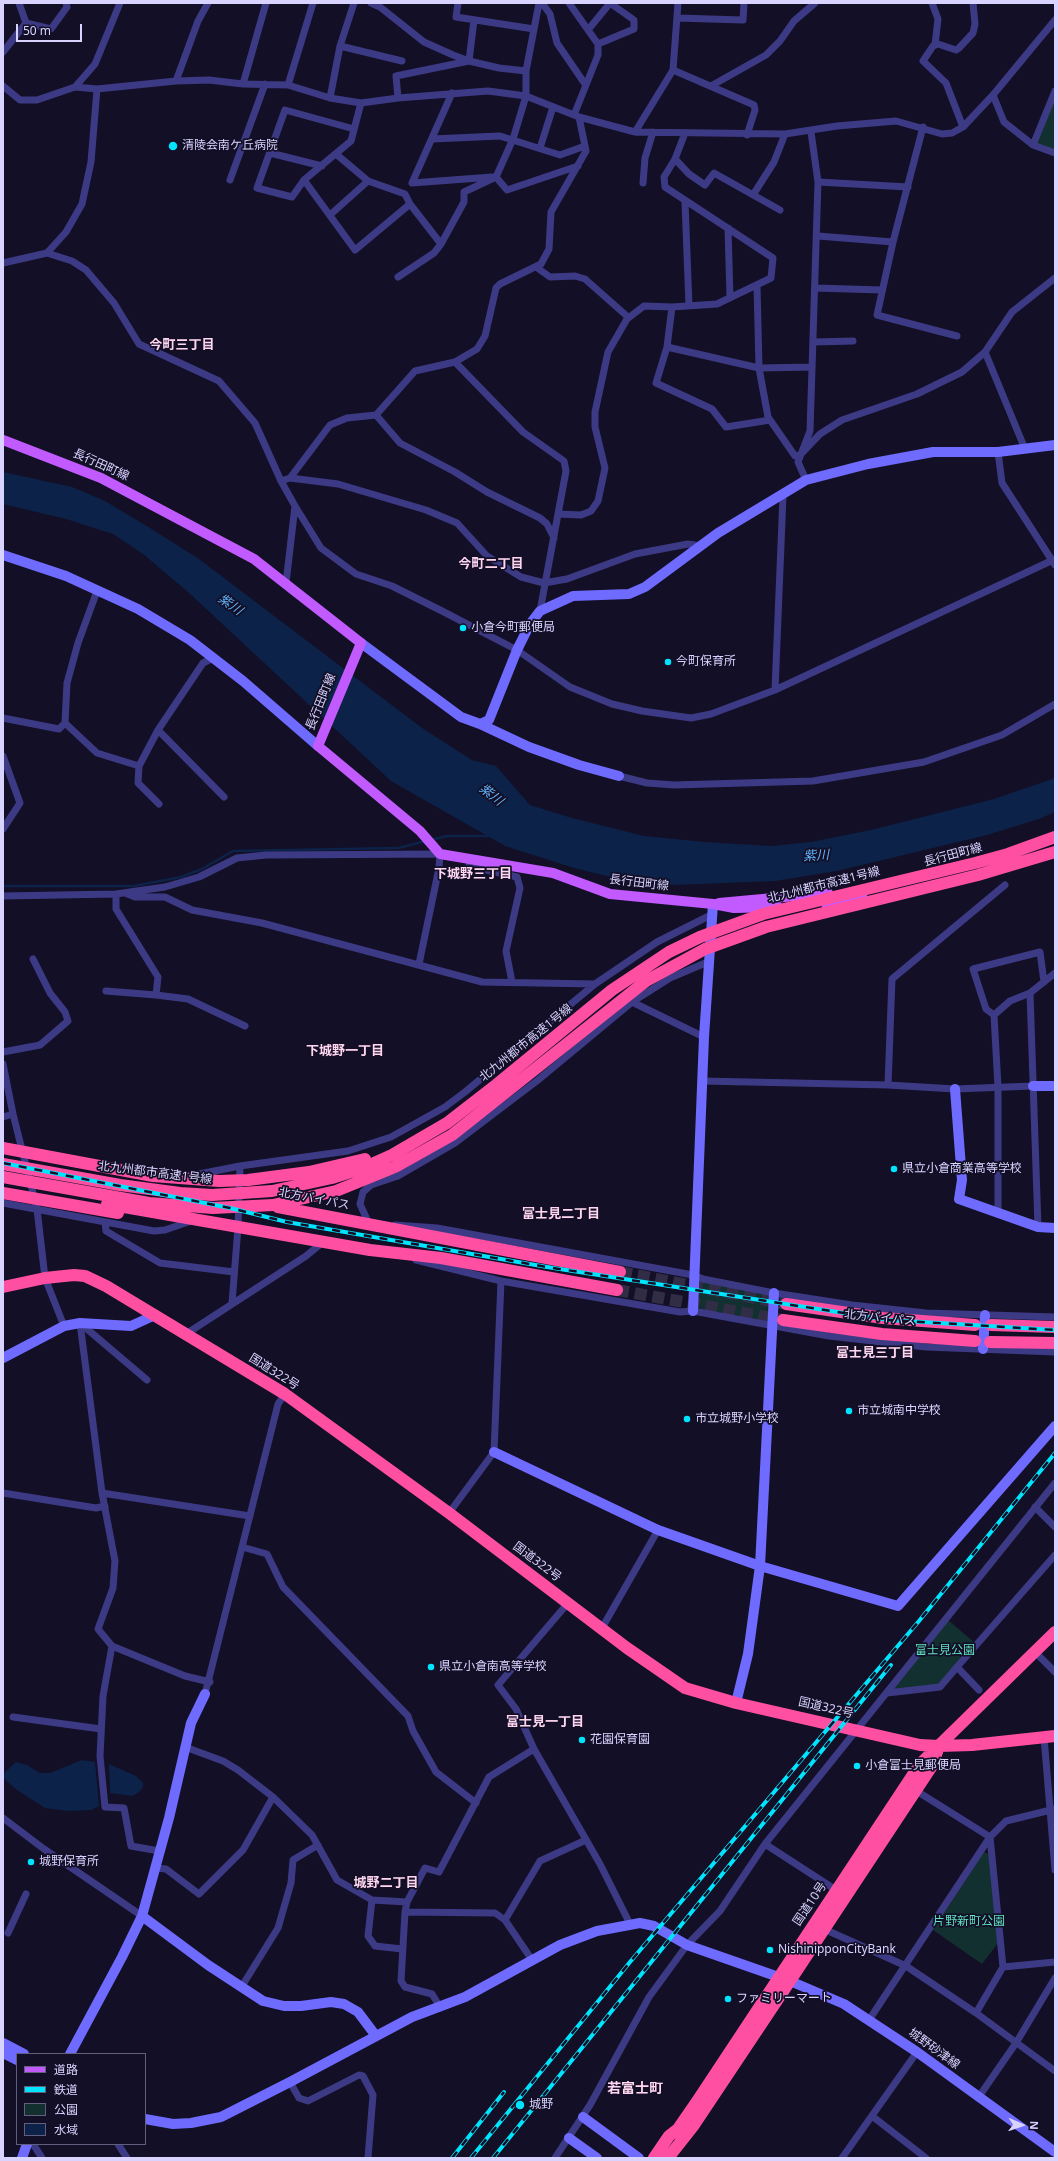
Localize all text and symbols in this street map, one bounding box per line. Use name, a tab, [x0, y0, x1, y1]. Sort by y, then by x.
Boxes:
scale bar	[18, 16, 84, 42]
text: 50 m	[23, 22, 51, 39]
place label: 清陵会南ケ丘病院	[182, 139, 278, 153]
marker: 清陵会南ケ丘病院	[167, 140, 179, 152]
district label: 今町三丁目	[150, 337, 214, 353]
street label: 長行田町線	[71, 446, 131, 484]
district label: 今町二丁目	[459, 556, 523, 572]
water label: 紫川	[215, 591, 245, 619]
place label: 小倉今町郵便局	[471, 621, 555, 635]
marker: 小倉今町郵便局	[458, 623, 468, 633]
place label: 今町保育所	[676, 655, 736, 669]
marker: 今町保育所	[663, 657, 673, 667]
street label: 長行田町線	[303, 671, 339, 733]
water label: 紫川	[476, 781, 506, 809]
street label: 長行田町線	[922, 840, 984, 870]
water label: 紫川	[803, 848, 829, 864]
street label: 北九州都市高速1号線	[767, 864, 881, 906]
district label: 下城野三丁目	[434, 866, 512, 882]
street label: 長行田町線	[608, 872, 670, 894]
street label: 北九州都市高速1号線	[477, 1001, 575, 1085]
district label: 下城野一丁目	[306, 1043, 384, 1059]
street label: 北九州都市高速1号線	[97, 1159, 213, 1187]
place label: 県立小倉商業高等学校	[902, 1162, 1022, 1176]
marker: 県立小倉商業高等学校	[889, 1164, 899, 1174]
street label: 北方バイパス	[277, 1185, 351, 1213]
district label: 富士見二丁目	[522, 1206, 600, 1222]
street label: 北方バイパス	[843, 1307, 917, 1329]
district label: 富士見三丁目	[836, 1345, 914, 1361]
street label: 国道322号	[246, 1351, 302, 1393]
place label: 市立城南中学校	[857, 1404, 941, 1418]
marker: 市立城南中学校	[844, 1406, 854, 1416]
place label: 市立城野小学校	[695, 1412, 779, 1426]
marker: 市立城野小学校	[682, 1414, 692, 1424]
street label: 国道322号	[510, 1539, 564, 1585]
park label: 富士見公園	[915, 1644, 975, 1658]
place label: 県立小倉南高等学校	[439, 1660, 547, 1674]
marker: 県立小倉南高等学校	[426, 1662, 436, 1672]
street label: 国道322号	[797, 1695, 855, 1721]
district label: 富士見一丁目	[506, 1714, 584, 1730]
place label: 花園保育園	[590, 1733, 650, 1747]
marker: 花園保育園	[577, 1735, 587, 1745]
place label: 小倉富士見郵便局	[865, 1759, 961, 1773]
marker: 小倉富士見郵便局	[852, 1761, 862, 1771]
place label: 城野保育所	[39, 1855, 99, 1869]
marker: 城野保育所	[26, 1857, 36, 1867]
district label: 城野二丁目	[354, 1875, 418, 1891]
street label: 国道10号	[790, 1879, 830, 1929]
park label: 片野新町公園	[933, 1915, 1005, 1929]
place label: NishinipponCityBank	[778, 1943, 896, 1957]
marker: NishinipponCityBank	[765, 1945, 775, 1955]
place label: ファミリーマート	[736, 1992, 832, 2006]
marker: ファミリーマート	[723, 1994, 733, 2004]
street label: 城野砂津線	[905, 2026, 963, 2072]
legend	[16, 2053, 146, 2145]
text: 道路	[54, 2061, 78, 2078]
text: 鉄道	[54, 2081, 78, 2098]
district label: 若富士町	[607, 2081, 663, 2097]
place label: 城野	[529, 2098, 553, 2112]
marker: 城野	[514, 2099, 526, 2111]
text: 公園	[54, 2101, 78, 2118]
north arrow	[1002, 2105, 1042, 2145]
text: 水域	[54, 2121, 78, 2138]
text: N	[1027, 2121, 1042, 2130]

